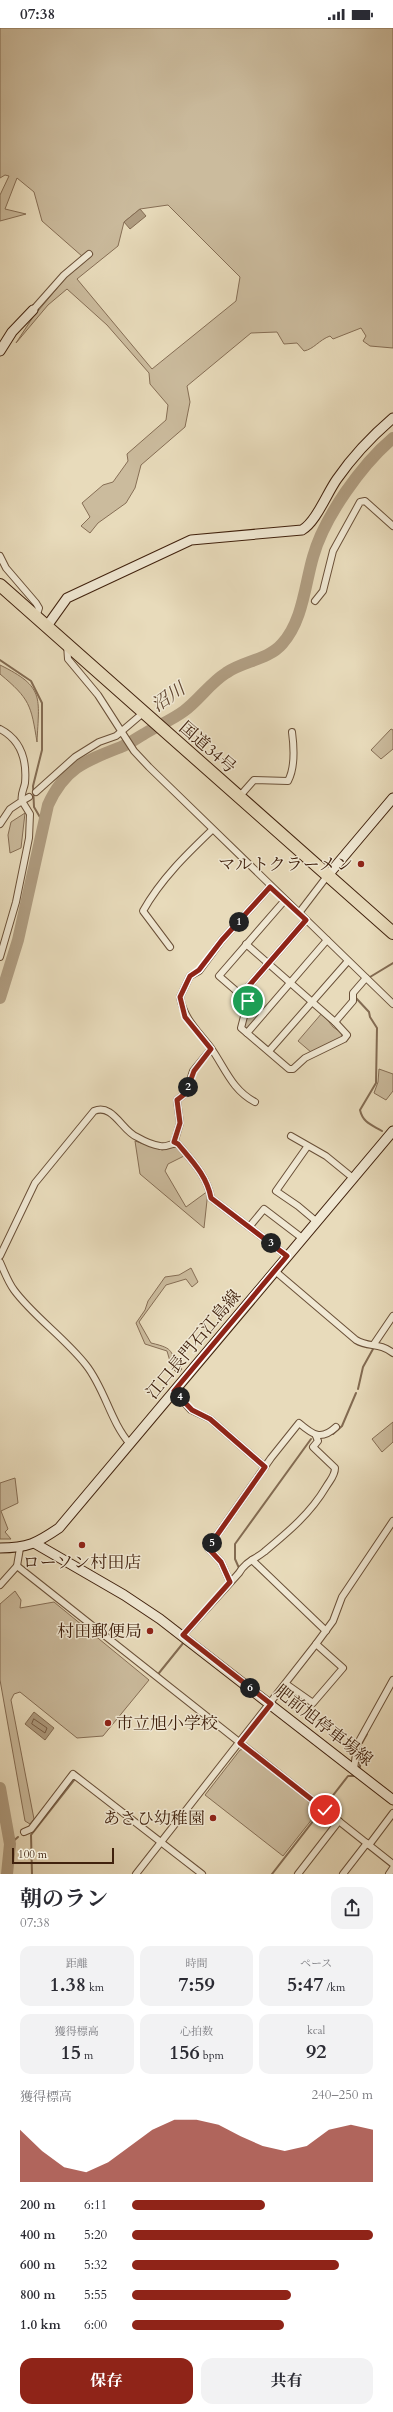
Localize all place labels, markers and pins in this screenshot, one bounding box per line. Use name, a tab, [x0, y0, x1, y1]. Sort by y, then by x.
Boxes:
place label: マルトクラーメン	[218, 853, 353, 876]
marker: マルトクラーメン	[356, 859, 366, 869]
pin: 1	[229, 912, 249, 932]
pin	[231, 984, 265, 1018]
pin: 2	[178, 1077, 198, 1097]
pin: 3	[261, 1233, 281, 1253]
pin: 4	[170, 1387, 190, 1407]
pin: 5	[202, 1533, 222, 1553]
marker: ローソン村田店	[77, 1540, 87, 1550]
place label: ローソン村田店	[23, 1551, 141, 1574]
place label: 村田郵便局	[57, 1620, 142, 1643]
marker: 村田郵便局	[145, 1626, 155, 1636]
pin: 6	[240, 1678, 260, 1698]
place label: 市立旭小学校	[116, 1712, 218, 1735]
marker: 市立旭小学校	[103, 1718, 113, 1728]
pin	[308, 1793, 342, 1827]
place label: あさひ幼稚園	[103, 1807, 205, 1830]
marker: あさひ幼稚園	[208, 1813, 218, 1823]

